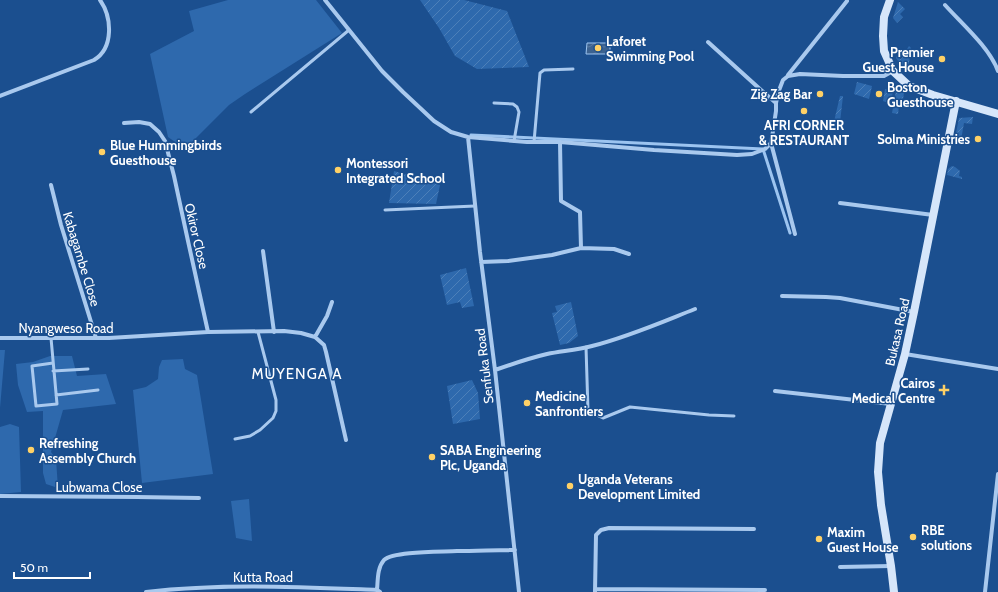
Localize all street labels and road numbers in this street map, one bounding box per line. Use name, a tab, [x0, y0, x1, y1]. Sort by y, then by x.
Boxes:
street label: Okiror Close	[182, 202, 212, 271]
street label: Kabagambe Close	[60, 210, 104, 309]
street label: Bukasa Road	[881, 296, 913, 368]
street label: Nyangweso Road	[18, 320, 114, 336]
street label: Senfuka Road	[471, 327, 497, 405]
street label: Lubwama Close	[56, 479, 143, 495]
street label: Kutta Road	[233, 569, 293, 585]

